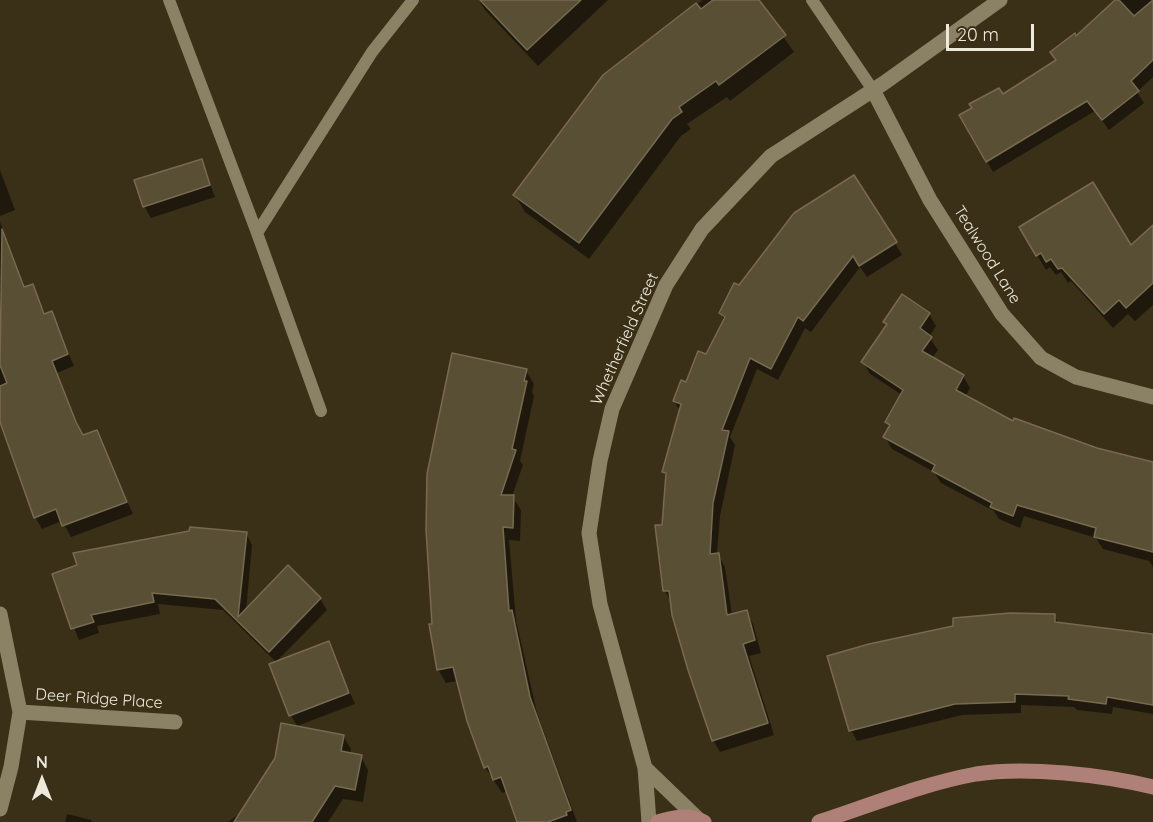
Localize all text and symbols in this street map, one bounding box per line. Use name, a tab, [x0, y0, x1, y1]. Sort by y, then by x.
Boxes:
scale bar	[949, 12, 1038, 50]
text: 20 m	[957, 23, 999, 46]
street label: Tealwood Lane	[949, 202, 1025, 308]
street label: Whetherfield Street	[587, 270, 663, 408]
street label: Deer Ridge Place	[35, 685, 163, 713]
north arrow	[12, 750, 72, 810]
text: N	[36, 752, 48, 772]

